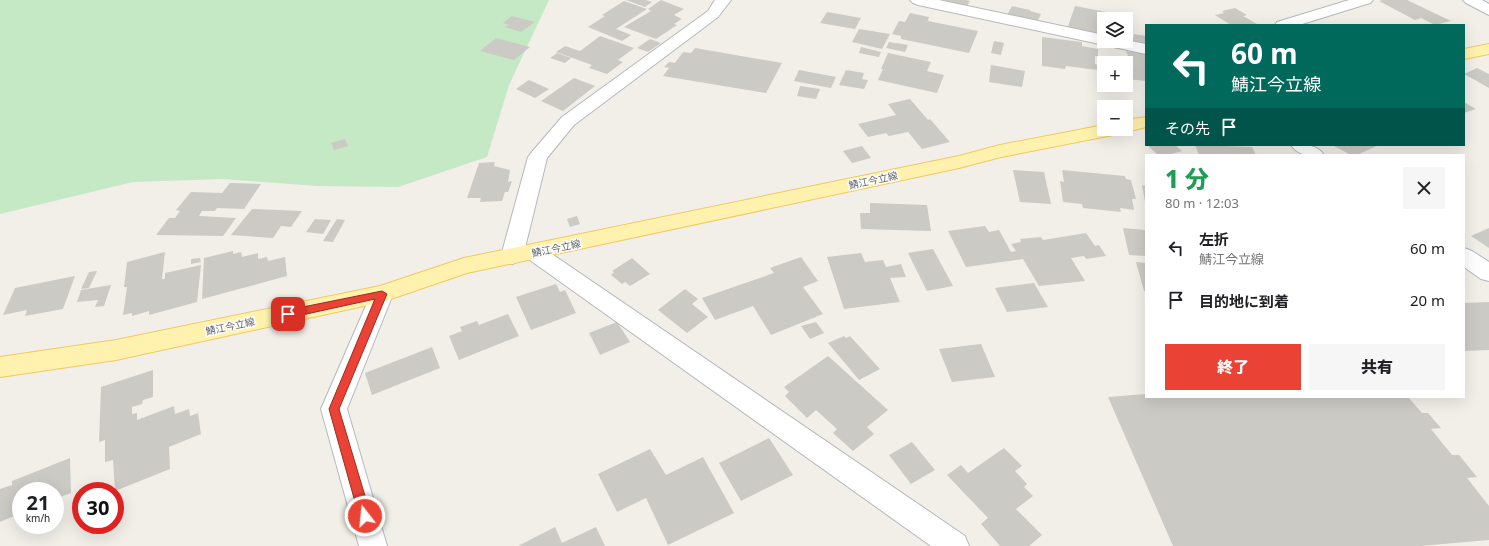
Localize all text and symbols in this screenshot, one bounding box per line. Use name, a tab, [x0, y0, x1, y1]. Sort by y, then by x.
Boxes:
map controls	[1097, 12, 1133, 136]
button: layers	[1097, 12, 1133, 48]
text: 60 m	[1231, 34, 1298, 72]
icon: left	[1165, 40, 1217, 92]
button: +	[1097, 56, 1133, 92]
text: 鯖江今立線	[1231, 72, 1321, 96]
button: −	[1097, 100, 1133, 136]
icon: arrive	[1218, 116, 1240, 138]
text: その先	[1165, 118, 1210, 138]
text: 1 分	[1165, 162, 1209, 195]
button: close	[1403, 167, 1445, 209]
street label: 鯖江今立線	[847, 168, 899, 192]
text: 80 m · 12:03	[1165, 194, 1239, 212]
text: 左折	[1199, 229, 1229, 249]
street label: 鯖江今立線	[530, 236, 582, 260]
icon: left	[1165, 237, 1187, 259]
text: 60 m	[1410, 238, 1445, 258]
text: 鯖江今立線	[1199, 250, 1264, 268]
icon: arrive	[1165, 289, 1187, 311]
text: 20 m	[1410, 290, 1445, 310]
text: 目的地に到着	[1199, 291, 1289, 311]
pin	[271, 297, 305, 331]
icon: arrive	[277, 303, 299, 325]
street label: 鯖江今立線	[204, 314, 256, 338]
button: 終了	[1165, 344, 1301, 390]
button: 共有	[1309, 344, 1445, 390]
speed limit sign: 30	[72, 482, 124, 534]
text: 21	[27, 489, 49, 516]
position arrow	[344, 495, 386, 537]
text: km/h	[26, 511, 50, 525]

